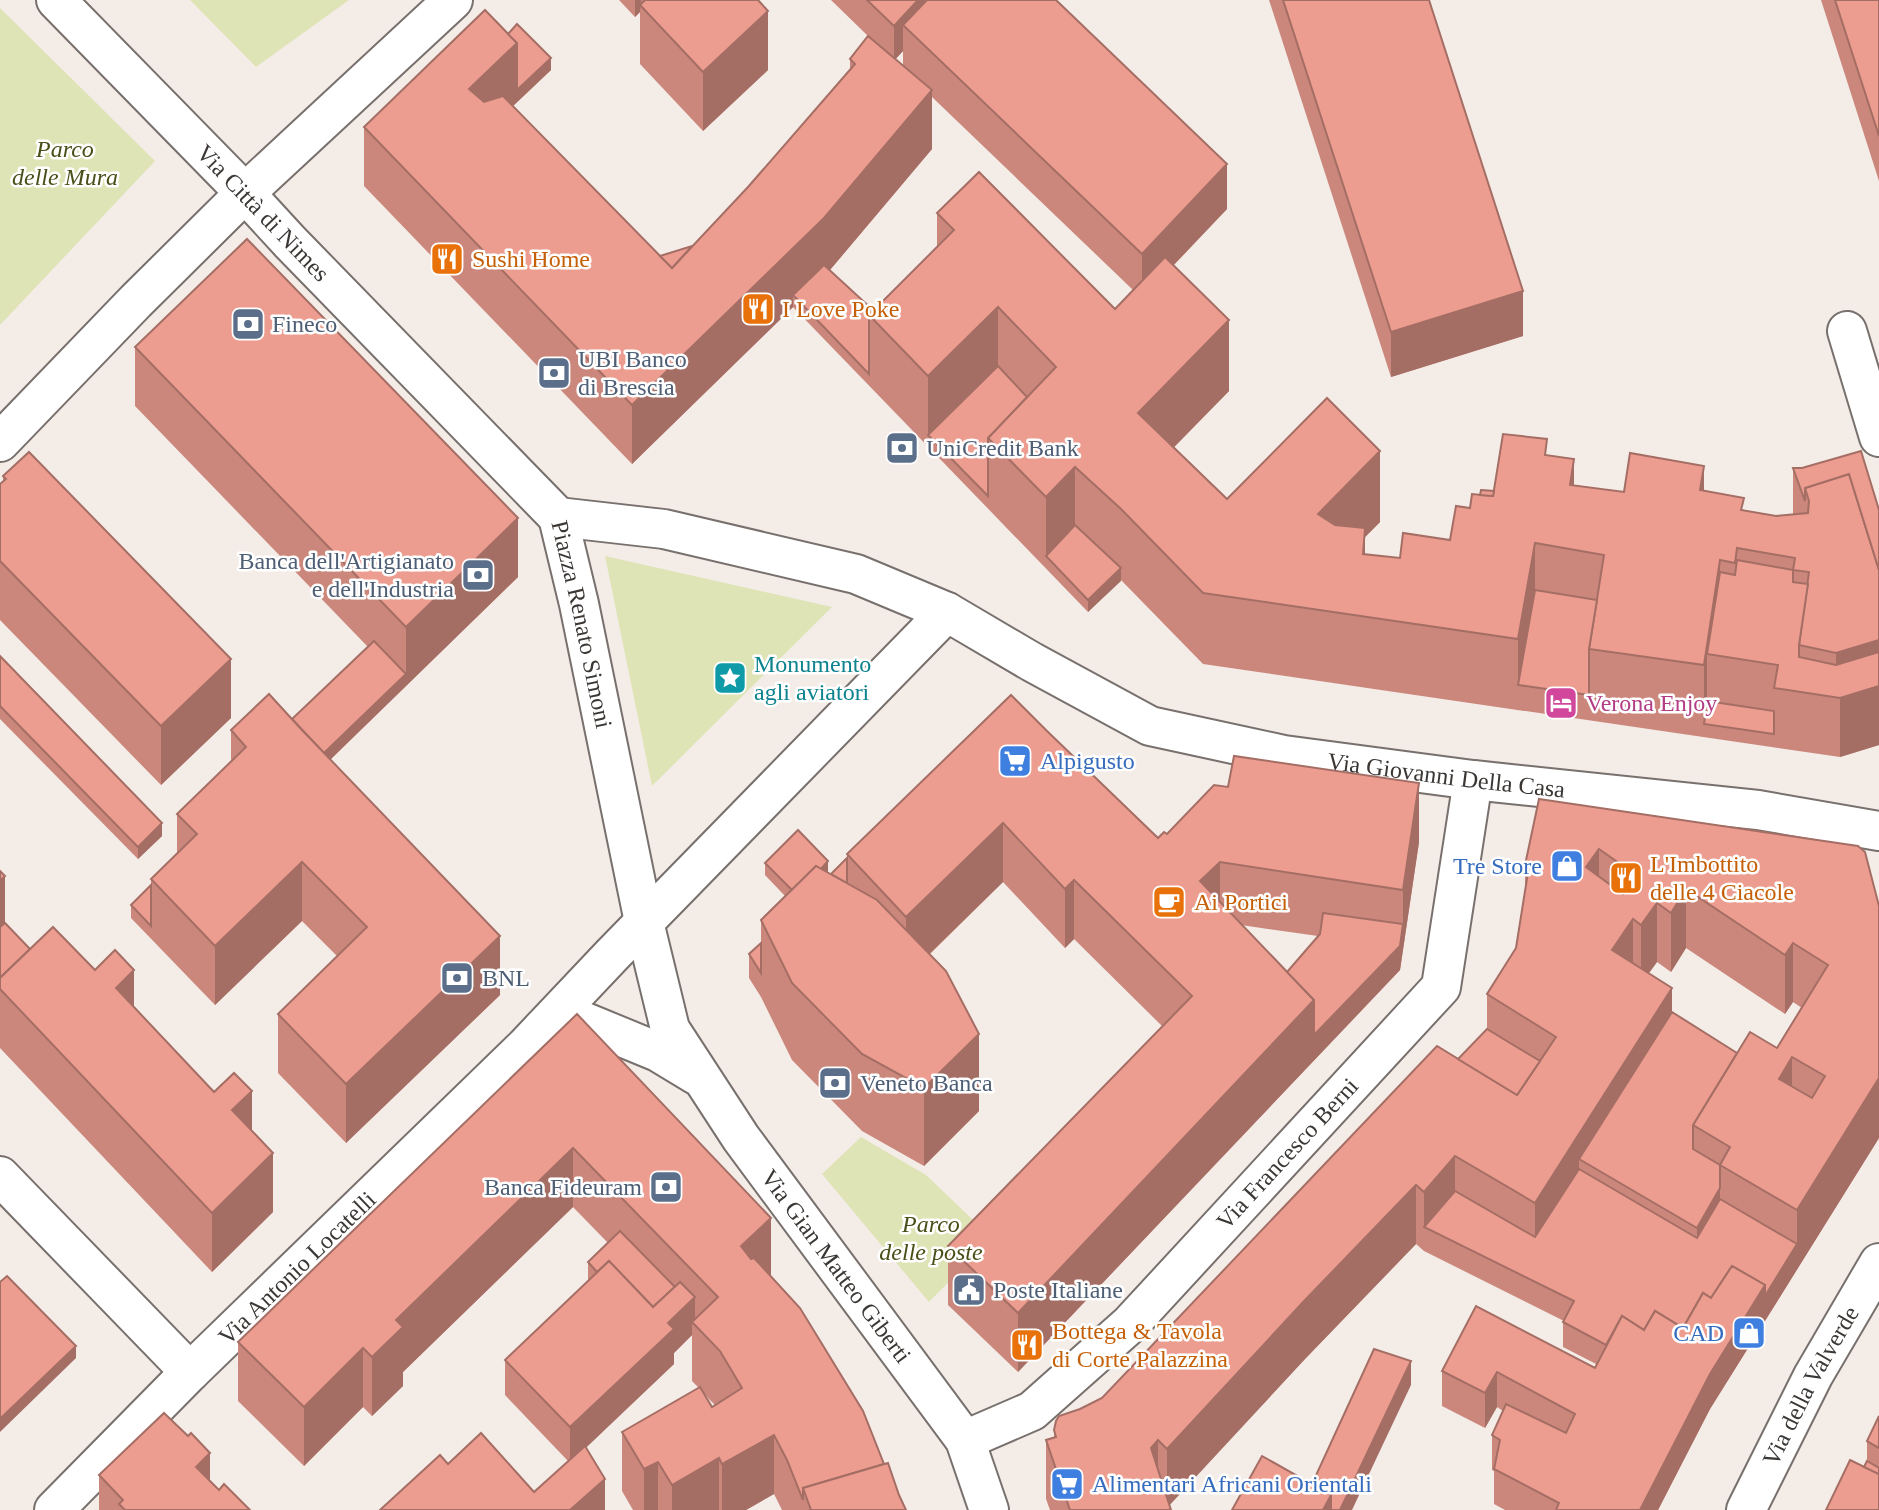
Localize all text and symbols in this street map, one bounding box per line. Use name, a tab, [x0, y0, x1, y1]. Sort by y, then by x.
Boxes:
park label: Parco delle Mura	[12, 136, 118, 190]
street label: Via Città di Nimes	[191, 140, 335, 286]
restaurant icon: Sushi Home	[428, 240, 466, 278]
place label: Sushi Home	[472, 246, 590, 272]
restaurant icon: I Love Poke	[739, 290, 777, 328]
place label: I Love Poke	[782, 296, 899, 322]
bank icon: Fineco	[229, 305, 267, 343]
place label: Fineco	[272, 311, 337, 337]
place label: UBI Banco di Brescia	[578, 346, 687, 400]
bank icon: UBI Banco di Brescia	[535, 354, 573, 392]
bank icon: UniCredit Bank	[883, 429, 921, 467]
place label: UniCredit Bank	[926, 435, 1079, 461]
street label: Piazza Renato Simoni	[546, 518, 617, 731]
place label: Banca dell'Artigianato e dell'Industria	[238, 548, 454, 602]
bank icon: Banca dell'Artigianato e dell'Industria	[459, 556, 497, 594]
place label: Monumento agli aviatori	[754, 651, 871, 705]
place icon: Monumento agli aviatori	[711, 659, 749, 697]
hotel icon: Verona Enjoy	[1542, 684, 1580, 722]
place label: Verona Enjoy	[1586, 690, 1717, 716]
supermarket icon: Alpigusto	[996, 742, 1034, 780]
place label: Alpigusto	[1040, 748, 1135, 774]
street label: Via Giovanni Della Casa	[1326, 748, 1567, 803]
shop icon: Tre Store	[1548, 847, 1586, 885]
place label: L'Imbottito delle 4 Ciacole	[1650, 851, 1794, 905]
place label: Tre Store	[1453, 853, 1542, 879]
restaurant icon: L'Imbottito delle 4 Ciacole	[1607, 859, 1645, 897]
cafe icon: Ai Portici	[1150, 883, 1188, 921]
place label: Ai Portici	[1194, 889, 1288, 915]
bank icon: BNL	[438, 959, 476, 997]
place label: BNL	[482, 965, 530, 991]
bank icon: Veneto Banca	[816, 1064, 854, 1102]
place label: Veneto Banca	[860, 1070, 993, 1096]
street label: Via Francesco Berni	[1211, 1073, 1364, 1234]
street label: Via Gian Matteo Giberti	[756, 1165, 916, 1368]
bank icon: Banca Fideuram	[647, 1168, 685, 1206]
place label: Banca Fideuram	[484, 1174, 642, 1200]
street label: Via Antonio Locatelli	[213, 1186, 381, 1350]
park label: Parco delle poste	[879, 1211, 983, 1265]
public building icon: Poste Italiane	[950, 1271, 988, 1309]
place label: Poste Italiane	[993, 1277, 1123, 1303]
street label: Via della Valverde	[1757, 1302, 1864, 1470]
shop icon: CAD	[1730, 1314, 1768, 1352]
place label: Bottega & Tavola di Corte Palazzina	[1052, 1318, 1228, 1372]
place label: CAD	[1673, 1320, 1724, 1346]
restaurant icon: Bottega & Tavola di Corte Palazzina	[1008, 1326, 1046, 1364]
supermarket icon: Alimentari Africani Orientali	[1048, 1465, 1086, 1503]
place label: Alimentari Africani Orientali	[1092, 1471, 1372, 1497]

